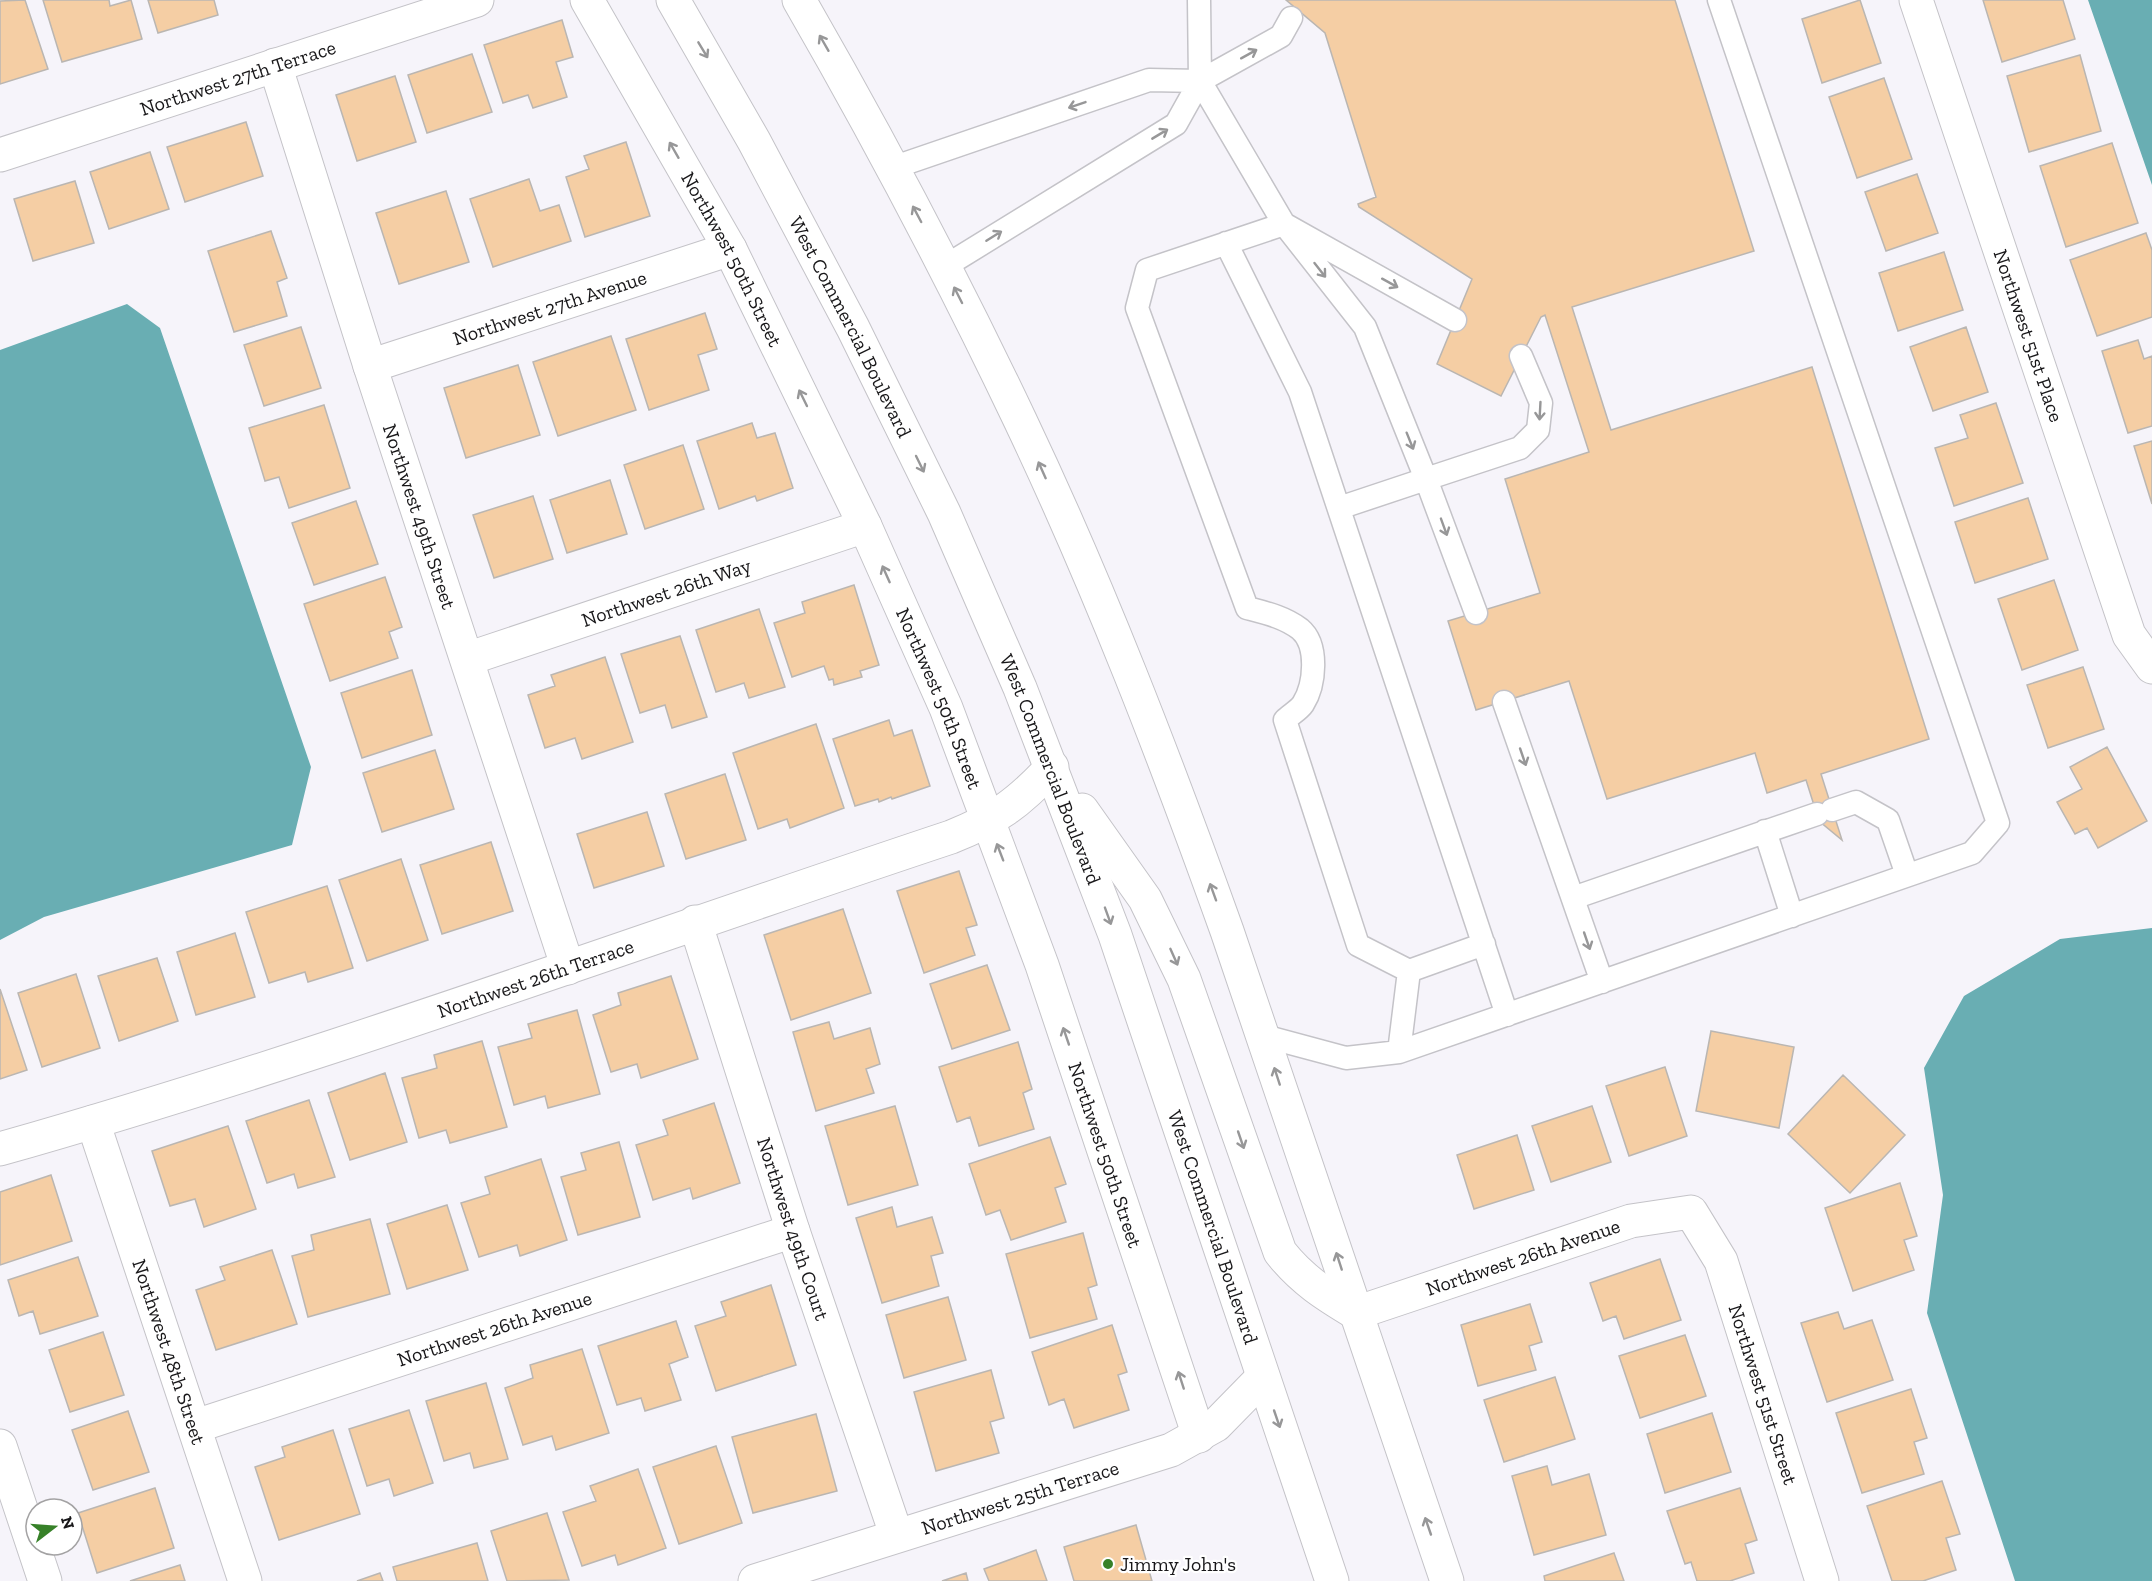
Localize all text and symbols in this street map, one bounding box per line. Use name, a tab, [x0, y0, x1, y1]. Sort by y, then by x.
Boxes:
street label: Northwest 27th Terrace	[137, 35, 339, 121]
one-way arrow	[817, 35, 829, 52]
one-way arrow	[697, 41, 709, 58]
one-way arrow	[1240, 47, 1257, 59]
one-way arrow	[1068, 100, 1087, 111]
one-way arrow	[1151, 128, 1168, 140]
one-way arrow	[668, 142, 680, 159]
street label: Northwest 50th Street	[676, 167, 788, 351]
one-way arrow	[911, 206, 922, 224]
street label: West Commercial Boulevard	[784, 212, 917, 441]
one-way arrow	[985, 229, 1002, 242]
street label: Northwest 51st Place	[1989, 246, 2069, 425]
one-way arrow	[1313, 262, 1326, 278]
street label: Northwest 27th Avenue	[450, 265, 650, 350]
one-way arrow	[1381, 278, 1398, 290]
one-way arrow	[952, 286, 963, 304]
one-way arrow	[796, 389, 808, 407]
one-way arrow	[1534, 400, 1545, 420]
street label: Northwest 49th Street	[378, 421, 461, 613]
one-way arrow	[1406, 431, 1417, 449]
one-way arrow	[915, 455, 927, 473]
one-way arrow	[1036, 462, 1048, 480]
one-way arrow	[1439, 517, 1450, 536]
street label: Northwest 26th Way	[578, 553, 755, 632]
one-way arrow	[880, 565, 892, 583]
street label: Northwest 50th Street	[891, 604, 987, 793]
street label: West Commercial Boulevard	[995, 650, 1106, 888]
one-way arrow	[1518, 747, 1529, 766]
one-way arrow	[994, 843, 1005, 862]
one-way arrow	[1207, 883, 1218, 902]
one-way arrow	[1103, 906, 1114, 924]
one-way arrow	[1583, 931, 1594, 950]
street label: Northwest 26th Terrace	[434, 934, 637, 1023]
one-way arrow	[1169, 948, 1181, 966]
one-way arrow	[1060, 1027, 1071, 1045]
street label: Northwest 50th Street	[1063, 1059, 1148, 1251]
one-way arrow	[1271, 1067, 1282, 1086]
street label: West Commercial Boulevard	[1163, 1107, 1264, 1347]
one-way arrow	[1236, 1130, 1247, 1149]
street label: Northwest 49th Court	[752, 1134, 835, 1324]
street label: Northwest 26th Avenue	[1423, 1214, 1623, 1301]
one-way arrow	[1332, 1252, 1343, 1271]
street label: Northwest 48th Street	[127, 1256, 211, 1448]
street label: Northwest 26th Avenue	[394, 1286, 595, 1371]
street label: Northwest 51st Street	[1723, 1301, 1803, 1488]
one-way arrow	[1174, 1371, 1185, 1390]
one-way arrow	[1273, 1409, 1284, 1428]
street label: Northwest 25th Terrace	[919, 1455, 1122, 1540]
north arrow	[24, 1497, 84, 1557]
text: N	[57, 1514, 79, 1531]
one-way arrow	[1422, 1517, 1433, 1536]
place label: Jimmy John's	[1120, 1552, 1236, 1576]
marker: Jimmy John's	[1101, 1557, 1115, 1571]

